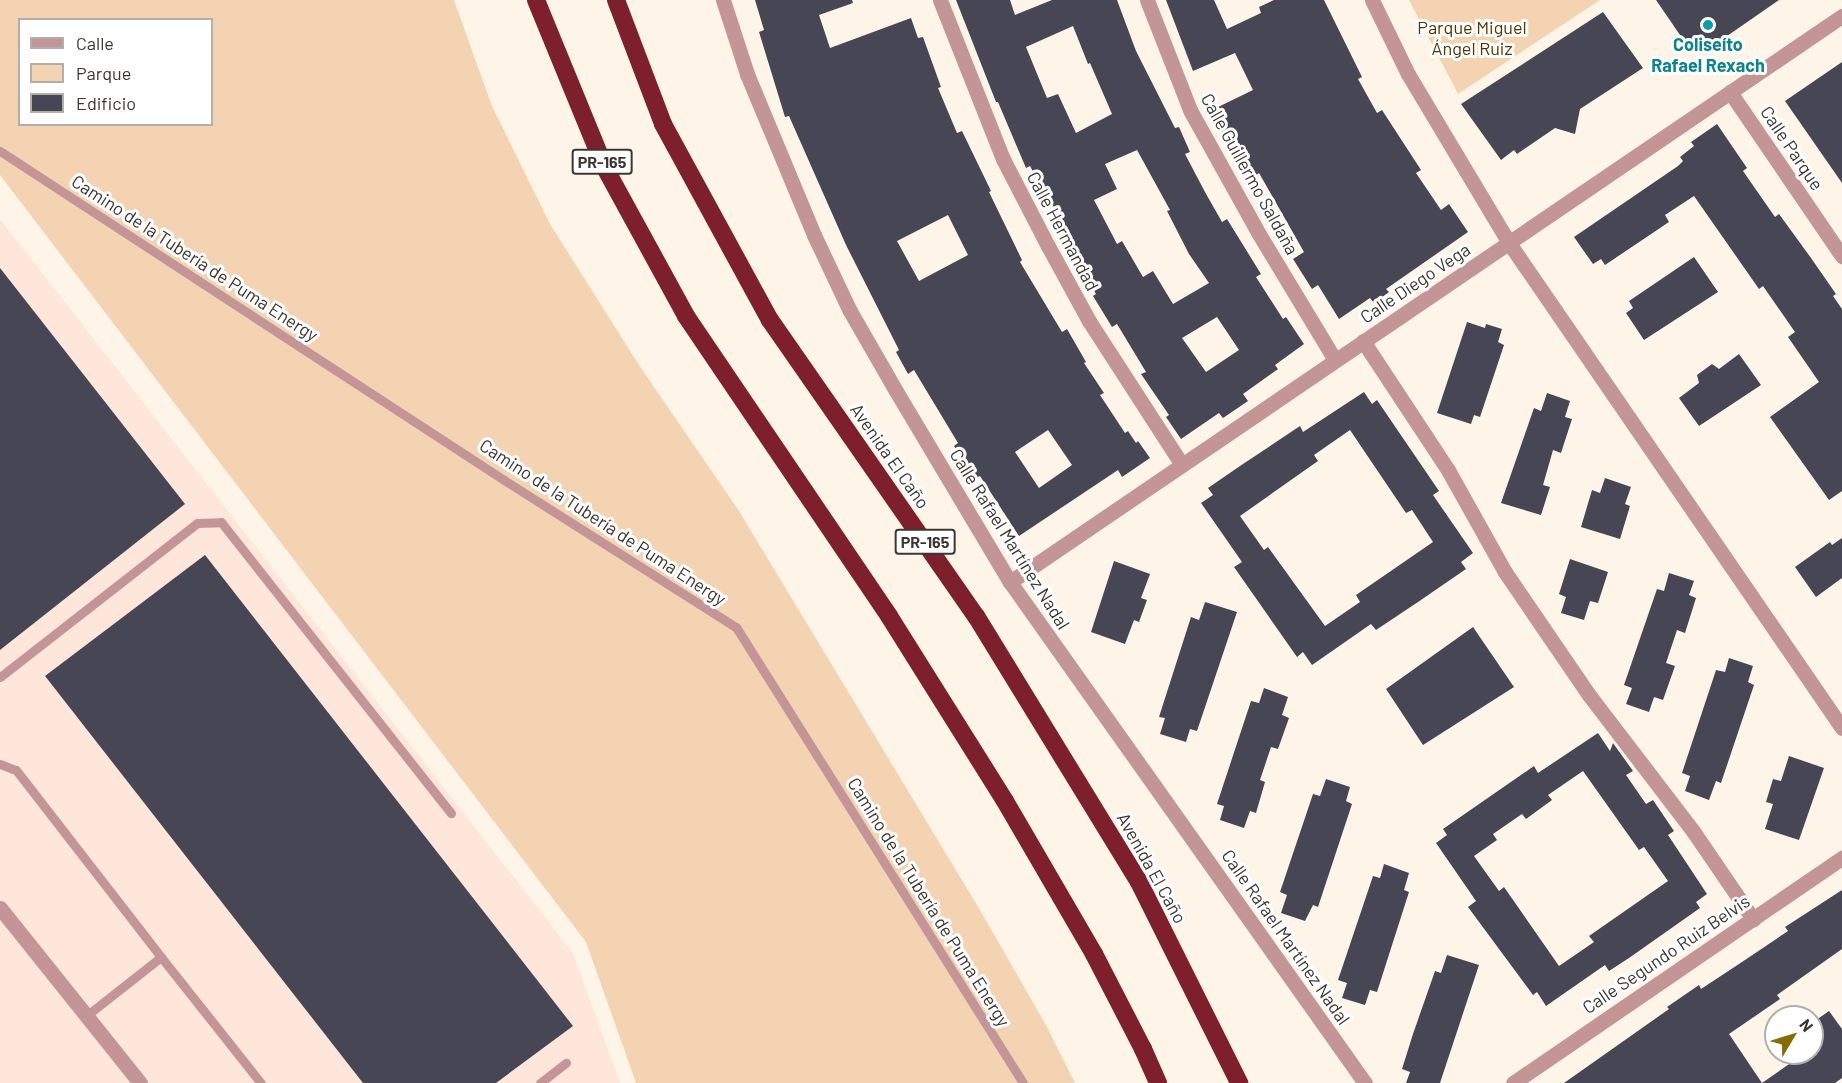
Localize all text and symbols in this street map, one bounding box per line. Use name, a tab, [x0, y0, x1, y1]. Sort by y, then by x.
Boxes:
park label: Parque Miguel Ángel Ruiz	[1417, 17, 1527, 60]
legend	[18, 18, 213, 126]
marker: Coliseíto Rafael Rexach	[1701, 18, 1715, 32]
text: Calle	[76, 32, 114, 54]
place label: Coliseíto Rafael Rexach	[1651, 34, 1765, 76]
text: Parque	[76, 62, 131, 84]
street label: Calle Guillermo Saldaña	[1197, 90, 1303, 258]
text: Edificio	[76, 92, 136, 114]
street label: Calle Parque	[1756, 102, 1828, 194]
road number: PR-165	[570, 149, 634, 175]
street label: Calle Hermandad	[1023, 168, 1103, 294]
street label: Camino de la Tubería de Puma Energy	[68, 170, 322, 346]
street label: Calle Diego Vega	[1356, 238, 1474, 328]
street label: Avenida El Caño	[846, 399, 934, 513]
street label: Camino de la Tubería de Puma Energy	[476, 434, 730, 610]
street label: Calle Rafael Martínez Nadal	[946, 445, 1074, 633]
road number: PR-165	[894, 529, 956, 555]
street label: Camino de la Tubería de Puma Energy	[843, 774, 1015, 1030]
street label: Avenida El Caño	[1113, 809, 1191, 927]
street label: Calle Rafael Martínez Nadal	[1217, 845, 1355, 1029]
street label: Calle Segundo Ruiz Belvis	[1578, 890, 1754, 1018]
north arrow	[1764, 1005, 1824, 1065]
text: N	[1796, 1015, 1818, 1035]

